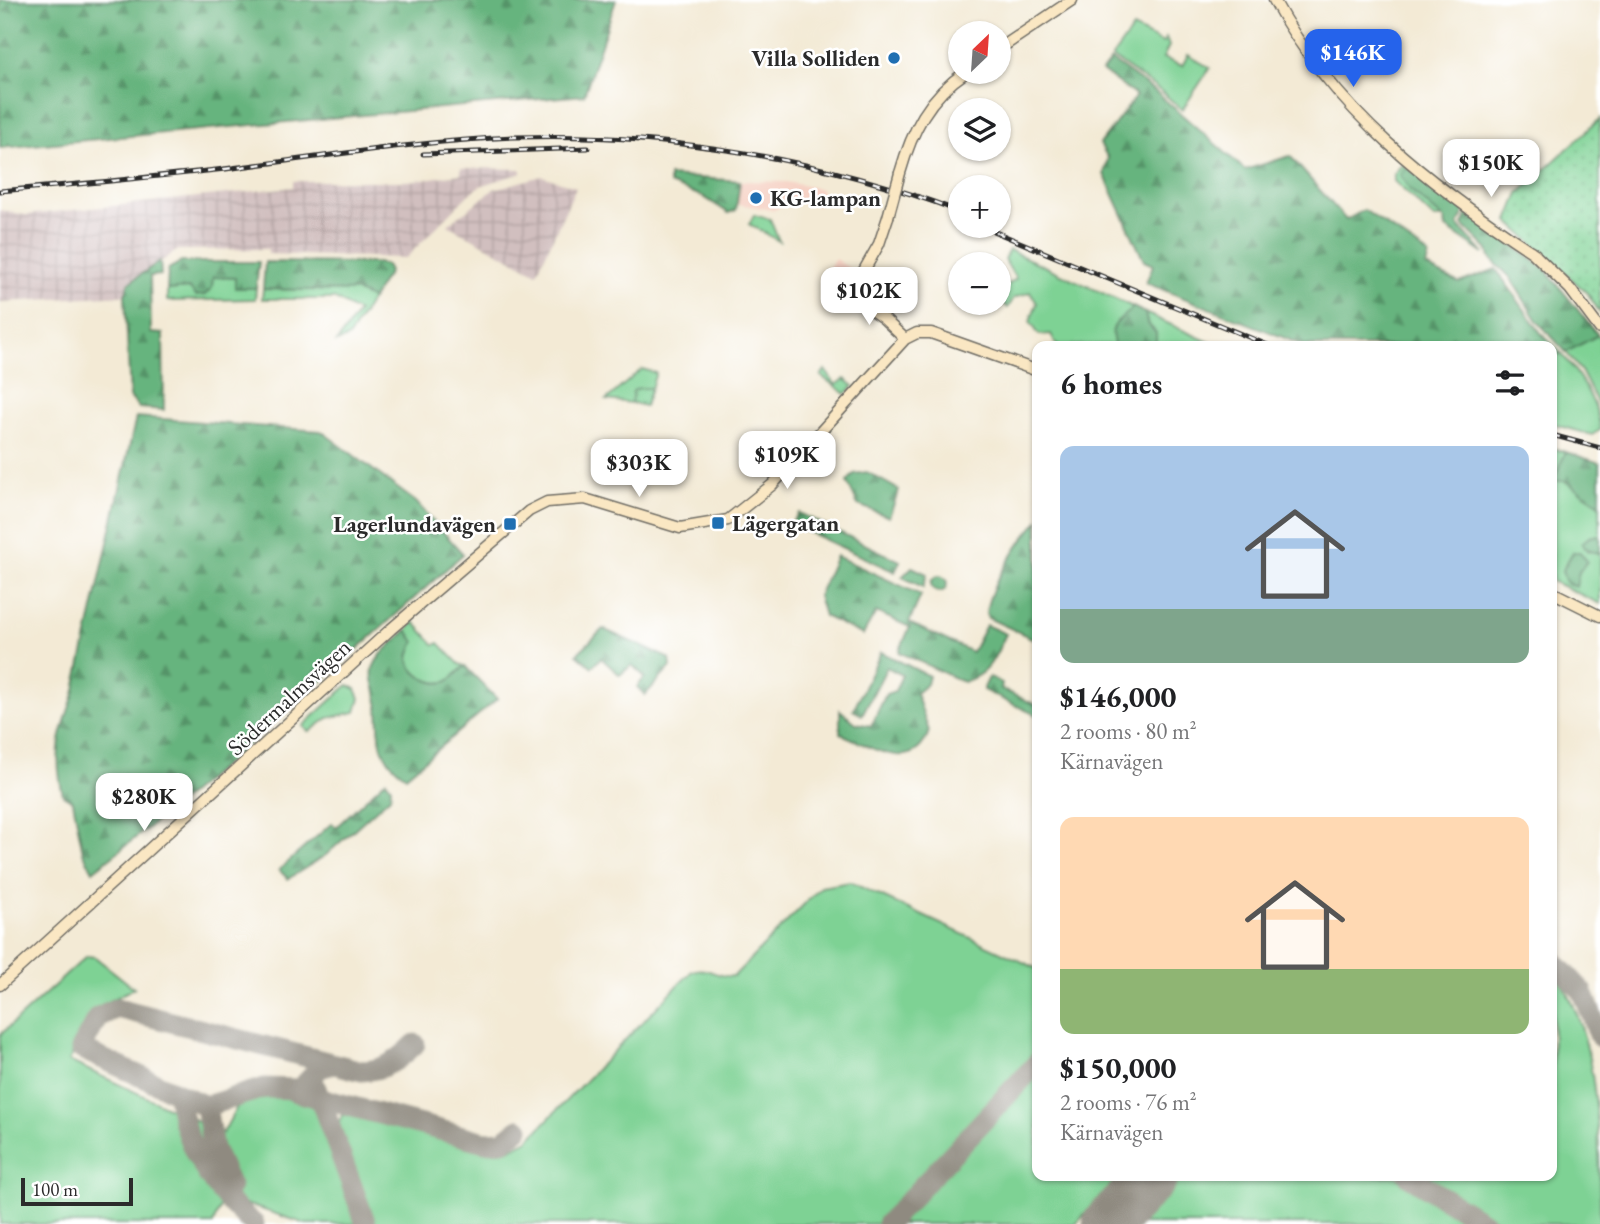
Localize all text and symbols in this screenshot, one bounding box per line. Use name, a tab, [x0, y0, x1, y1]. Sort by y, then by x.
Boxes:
north arrow	[948, 21, 1012, 84]
map controls	[948, 21, 1011, 315]
pin: $146K	[1304, 29, 1402, 89]
text: $146K	[1321, 37, 1385, 67]
place label: Villa Solliden	[751, 43, 880, 73]
marker: Villa Solliden	[886, 50, 902, 66]
button: layers	[948, 98, 1011, 161]
pin: $150K	[1442, 140, 1540, 199]
text: $150K	[1459, 147, 1523, 177]
button: +	[948, 175, 1011, 238]
place label: KG-lampan	[770, 183, 881, 213]
marker: KG-lampan	[748, 190, 764, 206]
button: −	[948, 252, 1011, 315]
pin: $102K	[820, 268, 918, 327]
text: $102K	[837, 275, 901, 305]
text: 6 homes	[1060, 364, 1162, 403]
icon: filters	[1491, 364, 1529, 402]
pin: $109K	[738, 432, 836, 491]
text: $109K	[755, 439, 819, 469]
pin: $303K	[590, 440, 688, 499]
text: $303K	[607, 447, 671, 477]
icon: home	[1232, 491, 1358, 617]
place label: Lägergatan	[732, 508, 839, 538]
place label: Lagerlundavägen	[333, 509, 496, 539]
marker: Lägergatan	[710, 515, 726, 531]
marker: Lagerlundavägen	[502, 516, 518, 532]
street label: Södermalmsvägen	[221, 632, 357, 762]
text: $146,000	[1060, 677, 1176, 716]
text: 2 rooms · 80 m²	[1060, 716, 1197, 746]
text: Kärnavägen	[1060, 746, 1163, 776]
pin: $280K	[95, 774, 193, 833]
text: $280K	[112, 781, 176, 811]
icon: home	[1232, 862, 1358, 988]
text: $150,000	[1060, 1048, 1176, 1087]
text: 2 rooms · 76 m²	[1060, 1087, 1197, 1117]
text: Kärnavägen	[1060, 1117, 1163, 1147]
scale bar	[21, 1175, 133, 1207]
text: 100 m	[32, 1177, 78, 1202]

